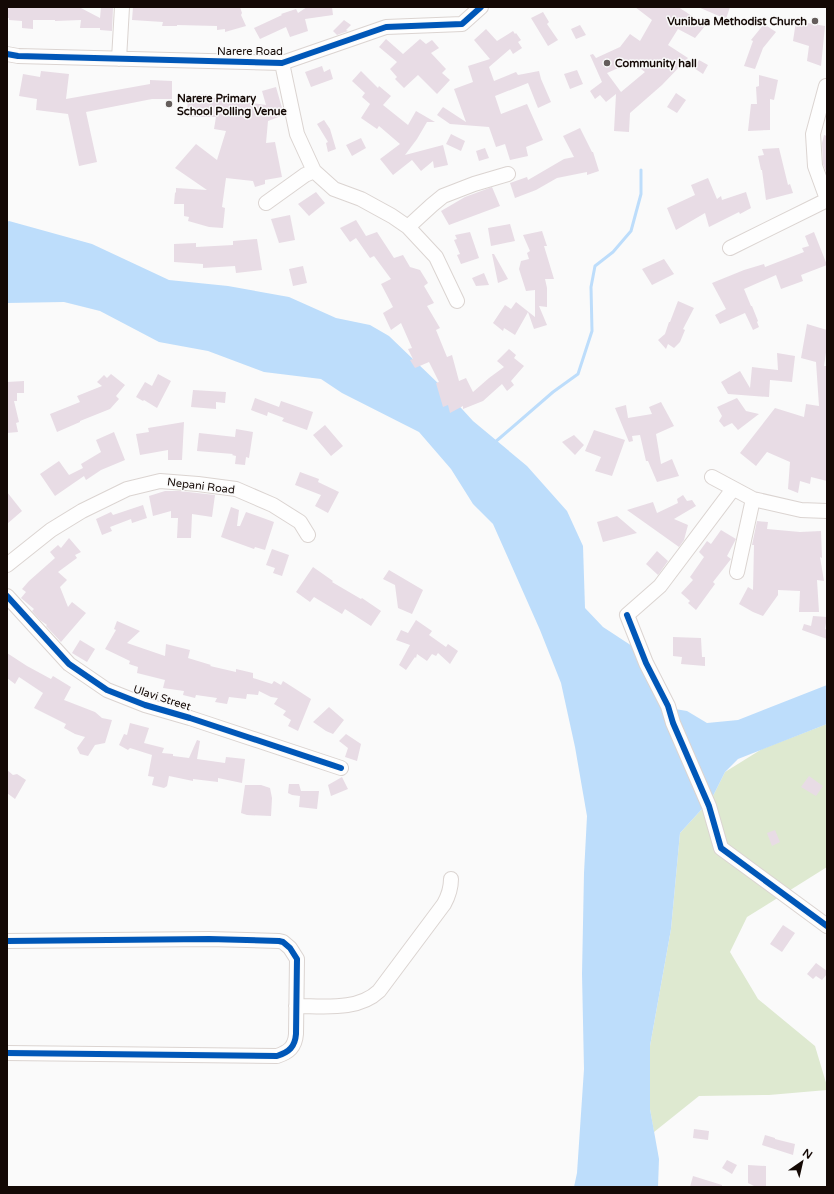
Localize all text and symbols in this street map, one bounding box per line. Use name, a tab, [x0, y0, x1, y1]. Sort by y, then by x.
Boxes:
place label: Vunibua Methodist Church	[667, 15, 807, 28]
marker: Vunibua Methodist Church	[810, 16, 820, 26]
street label: Narere Road	[217, 45, 283, 58]
place label: Community hall	[615, 57, 697, 71]
marker: Community hall	[602, 58, 612, 68]
place label: Narere Primary School Polling Venue	[177, 92, 288, 119]
marker: Narere Primary School Polling Venue	[164, 99, 174, 109]
street label: Nepani Road	[166, 475, 236, 497]
street label: Ulavi Street	[132, 683, 192, 713]
north arrow	[782, 1142, 822, 1182]
text: N	[800, 1146, 815, 1162]

